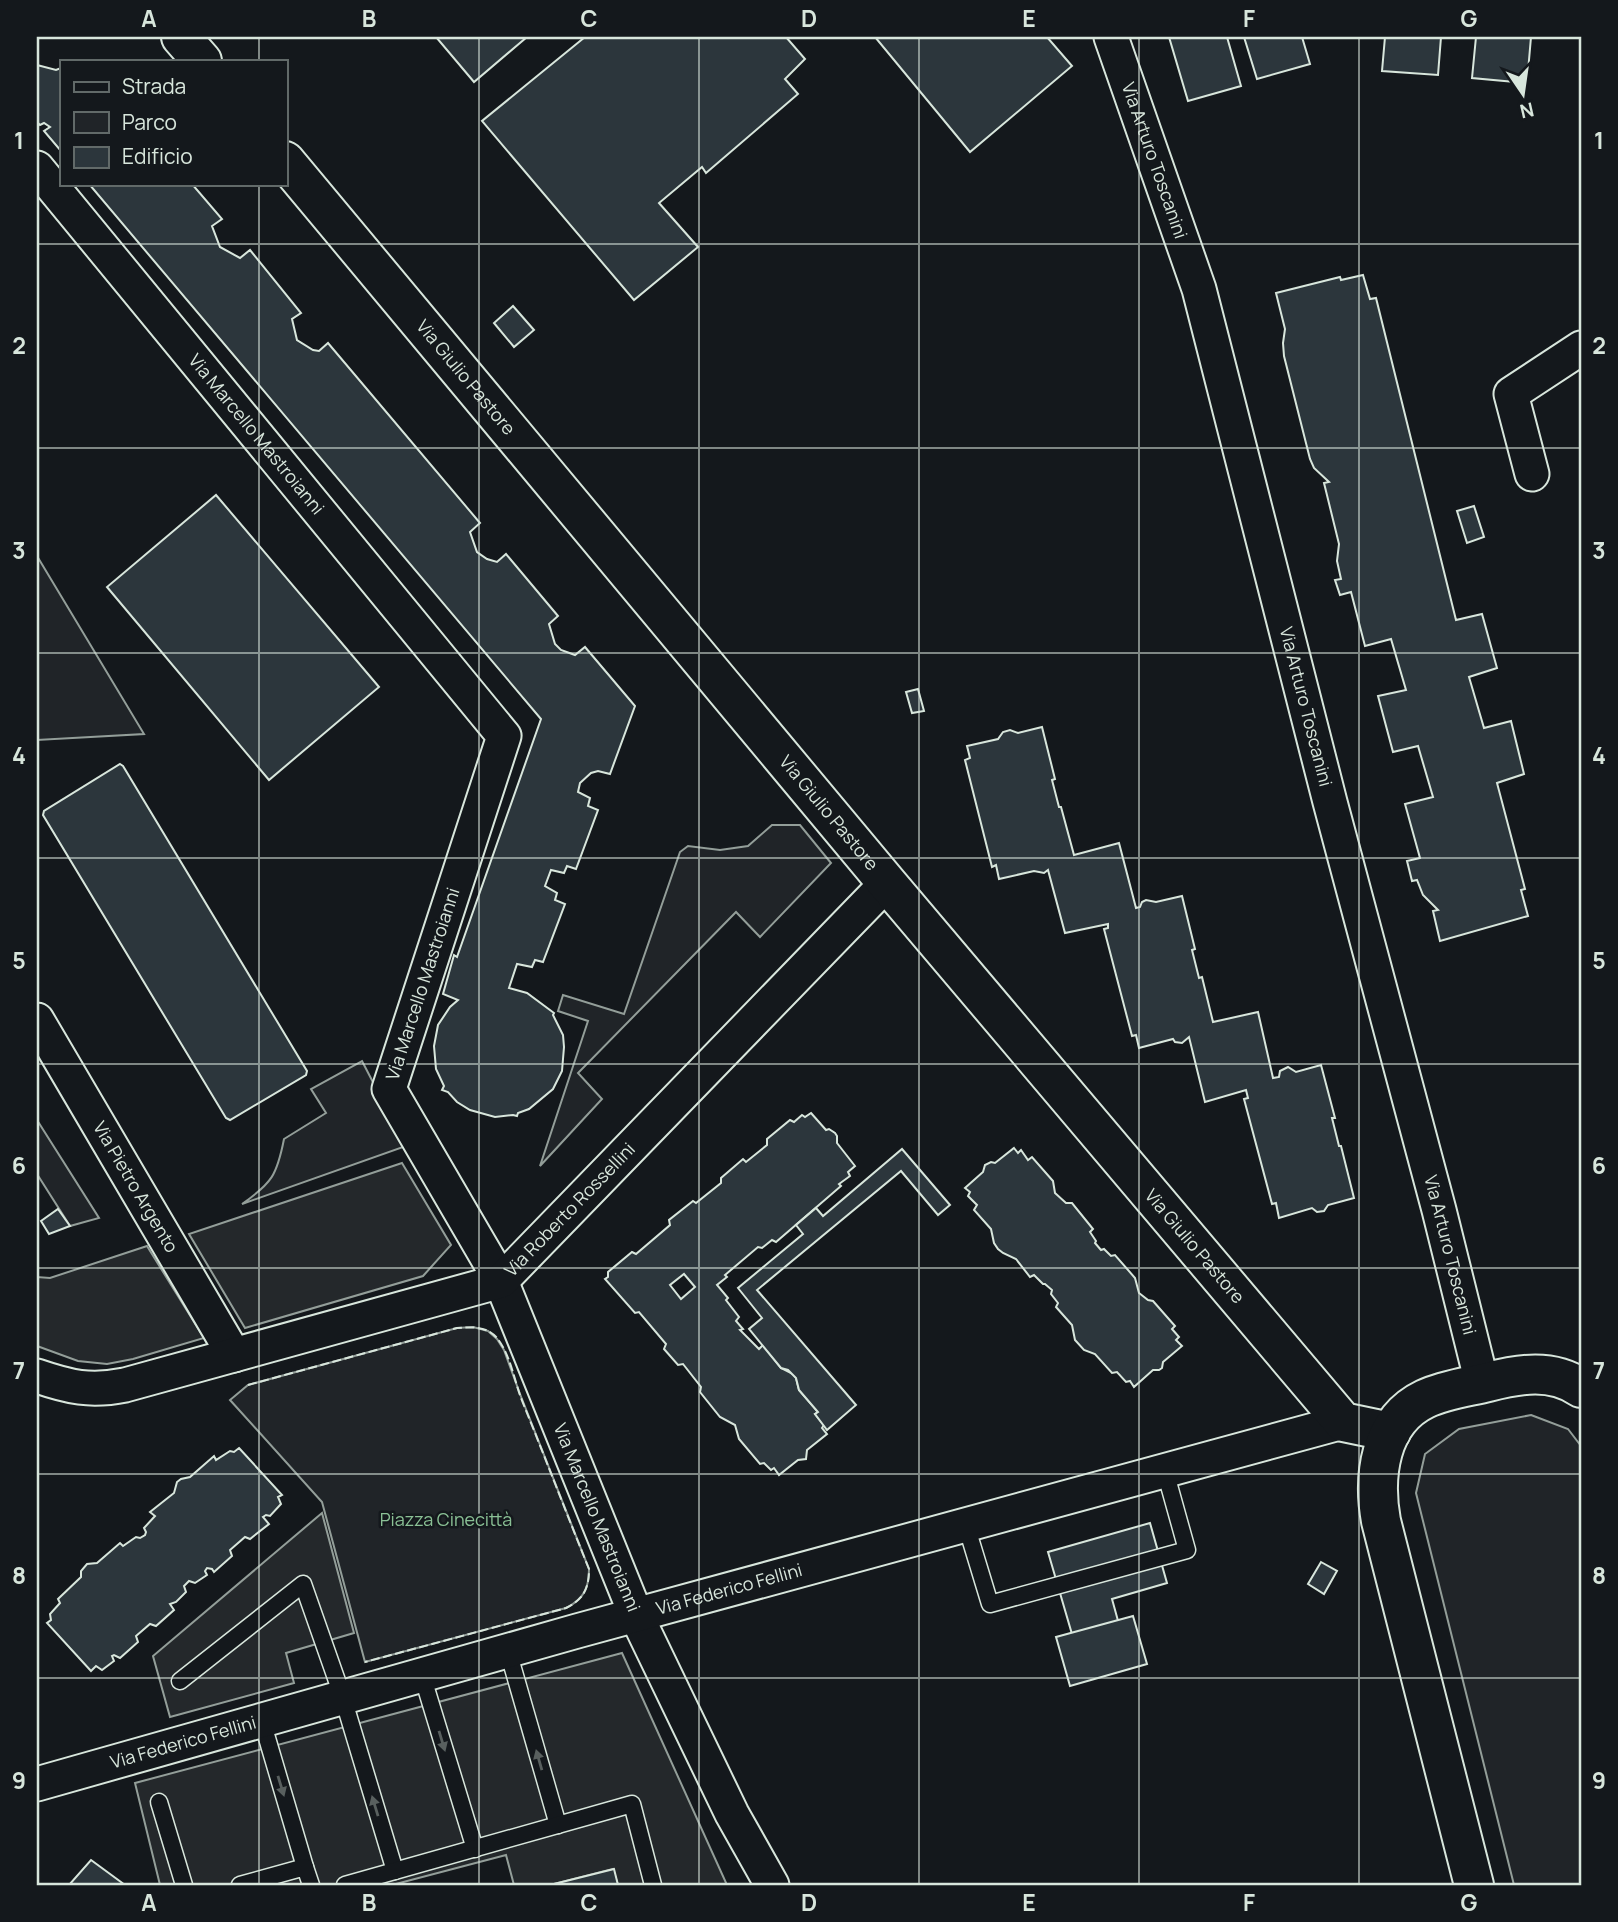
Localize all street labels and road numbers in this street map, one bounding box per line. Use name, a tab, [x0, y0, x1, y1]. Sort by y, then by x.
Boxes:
street label: Via Arturo Toscanini	[1117, 79, 1193, 242]
street label: Via Giulio Pastore	[411, 314, 521, 440]
street label: Via Marcello Mastroianni	[184, 348, 330, 519]
street label: Via Arturo Toscanini	[1275, 624, 1339, 789]
street label: Via Giulio Pastore	[774, 750, 884, 875]
street label: Via Marcello Mastroianni	[380, 884, 465, 1083]
street label: Via Pietro Argento	[88, 1117, 184, 1257]
street label: Via Roberto Rossellini	[499, 1137, 640, 1281]
street label: Via Arturo Toscanini	[1419, 1172, 1483, 1337]
street label: Via Giulio Pastore	[1140, 1183, 1250, 1308]
street label: Via Marcello Mastroianni	[549, 1419, 646, 1615]
street label: Via Federico Fellini	[653, 1557, 805, 1620]
street label: Via Federico Fellini	[107, 1710, 259, 1774]

